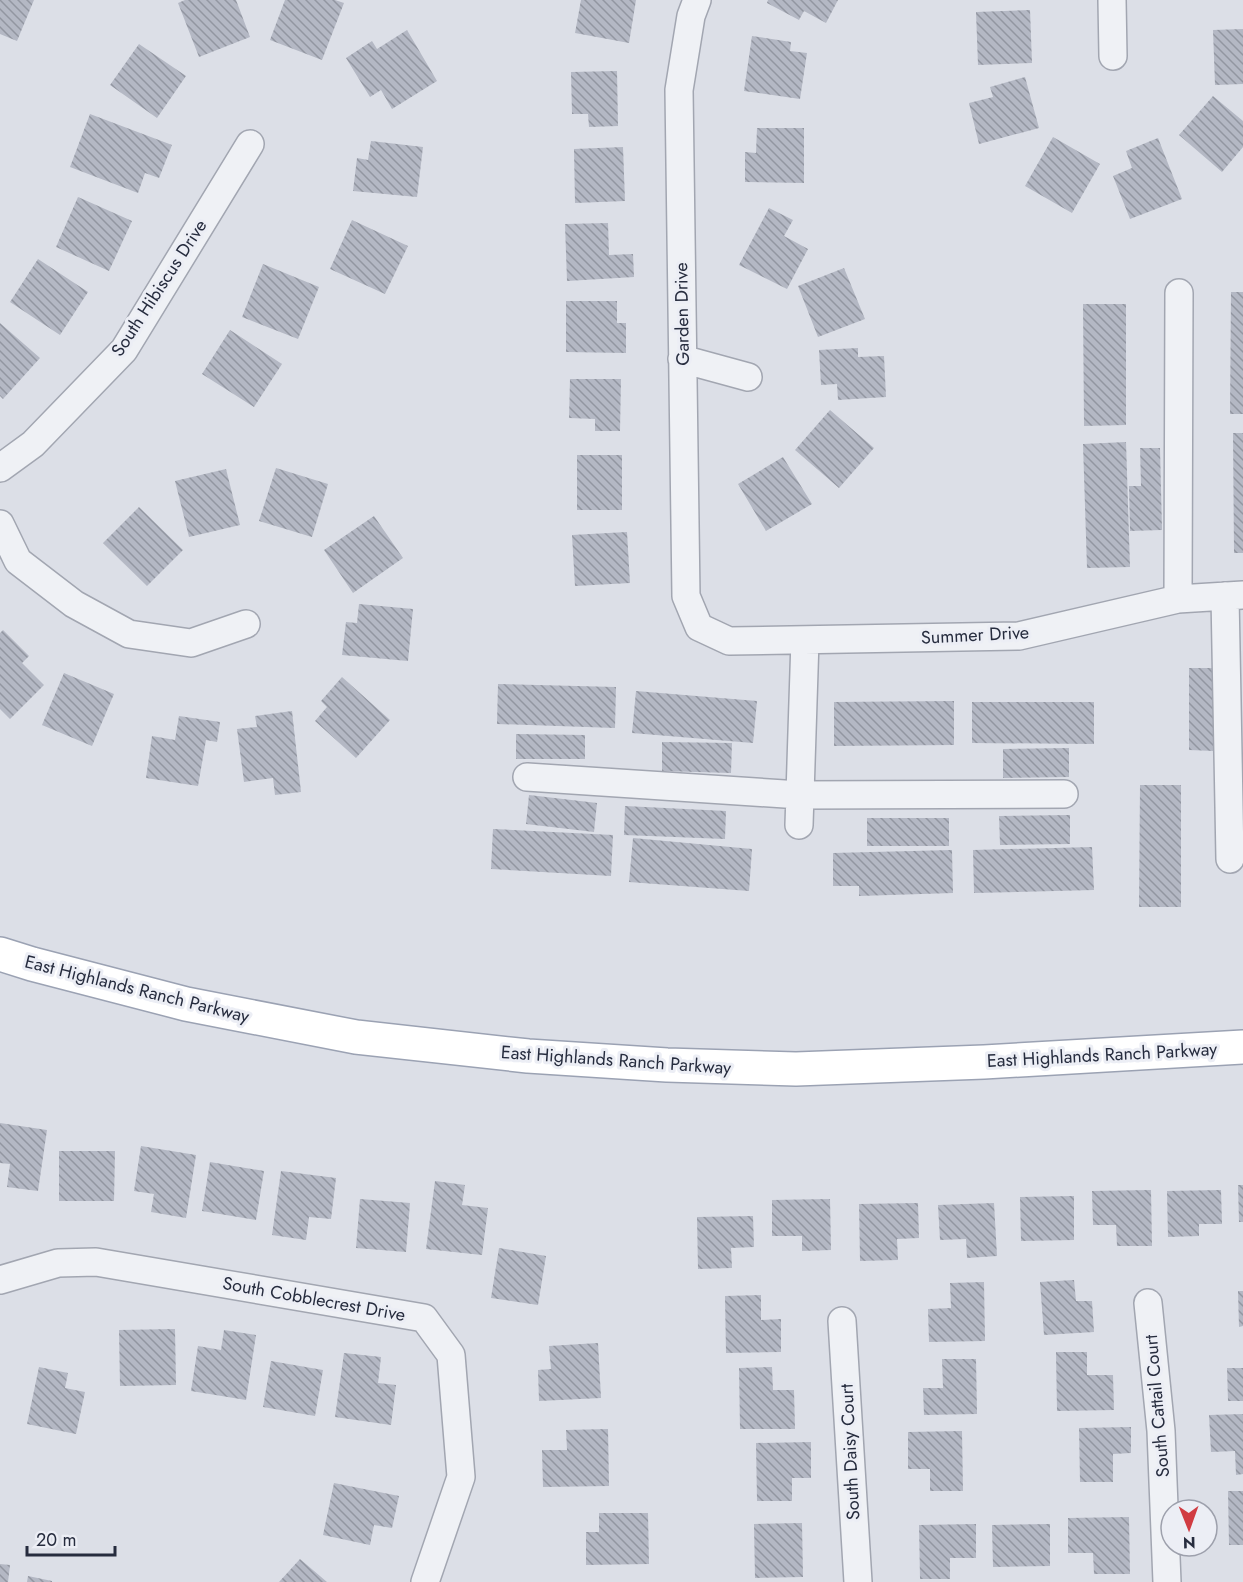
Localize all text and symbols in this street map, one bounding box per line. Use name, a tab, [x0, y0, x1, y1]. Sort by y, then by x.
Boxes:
street label: South Hibiscus Drive	[105, 214, 213, 362]
street label: Garden Drive	[668, 262, 696, 366]
street label: Summer Drive	[920, 619, 1030, 651]
street label: East Highlands Ranch Parkway	[22, 948, 252, 1030]
street label: East Highlands Ranch Parkway	[986, 1036, 1218, 1074]
street label: East Highlands Ranch Parkway	[500, 1039, 732, 1081]
street label: South Cobblecrest Drive	[221, 1270, 407, 1328]
street label: South Cattail Court	[1138, 1333, 1176, 1478]
street label: South Daisy Court	[833, 1383, 867, 1521]
north arrow	[1159, 1498, 1219, 1558]
scale bar	[27, 1519, 116, 1557]
text: 20 m	[36, 1527, 76, 1553]
text: N	[1183, 1531, 1196, 1554]

